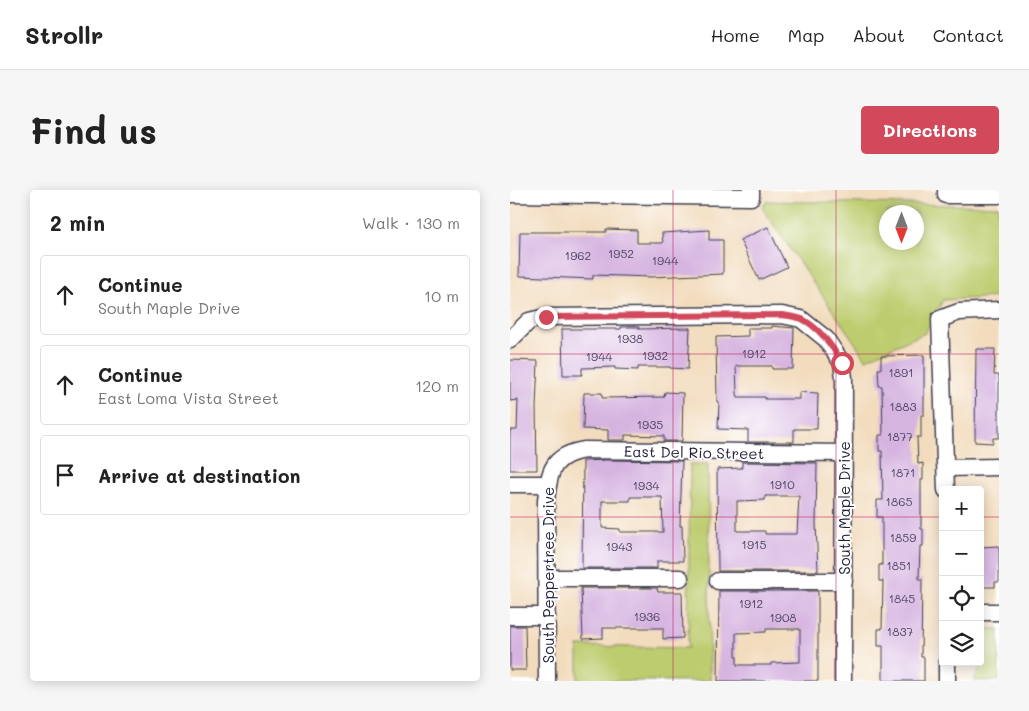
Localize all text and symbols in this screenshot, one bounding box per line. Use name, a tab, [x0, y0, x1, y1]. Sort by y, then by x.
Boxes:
text: Strollr	[25, 19, 103, 50]
text: Home	[711, 23, 760, 47]
text: Map	[788, 23, 824, 47]
text: About	[852, 23, 905, 47]
text: Contact	[933, 23, 1004, 47]
button: Directions	[861, 106, 999, 154]
text: Find us	[30, 107, 157, 153]
north arrow	[879, 205, 924, 250]
text: 2 min	[50, 209, 105, 236]
text: Walk · 130 m	[362, 212, 460, 233]
house number: 1952	[608, 245, 634, 261]
house number: 1962	[565, 247, 591, 263]
house number: 1944	[652, 252, 678, 268]
text: Continue	[98, 272, 183, 297]
icon: ahead	[51, 281, 79, 309]
text: 10 m	[424, 285, 459, 306]
text: South Maple Drive	[98, 297, 240, 318]
route end	[535, 306, 558, 329]
house number: 1938	[617, 330, 643, 346]
house number: 1912	[742, 345, 766, 361]
house number: 1932	[642, 347, 668, 363]
house number: 1944	[586, 348, 612, 364]
route start	[831, 352, 854, 375]
text: Continue	[98, 362, 183, 387]
house number: 1891	[888, 364, 914, 380]
icon: ahead	[51, 371, 79, 399]
text: 120 m	[415, 375, 459, 396]
text: East Loma Vista Street	[98, 387, 279, 408]
house number: 1883	[890, 398, 916, 414]
house number: 1935	[637, 416, 663, 432]
house number: 1877	[887, 428, 913, 444]
street label: East Del Rio Street	[624, 441, 764, 463]
street label: South Maple Drive	[834, 441, 854, 575]
icon: arrive	[51, 461, 79, 489]
text: Arrive at destination	[98, 463, 301, 488]
house number: 1871	[891, 464, 915, 480]
house number: 1910	[769, 476, 795, 492]
house number: 1934	[633, 477, 659, 493]
map controls	[939, 486, 984, 666]
button: +	[939, 486, 984, 531]
street label: South Peppertree Drive	[538, 487, 558, 663]
house number: 1865	[886, 493, 912, 509]
house number: 1859	[890, 529, 916, 545]
button: −	[939, 531, 984, 576]
house number: 1915	[742, 536, 766, 552]
house number: 1943	[606, 538, 632, 554]
house number: 1851	[887, 557, 911, 573]
button: locate	[939, 576, 984, 621]
house number: 1845	[889, 590, 915, 606]
house number: 1912	[739, 595, 763, 611]
house number: 1936	[634, 608, 660, 624]
house number: 1908	[769, 609, 797, 625]
button: layers	[939, 621, 984, 666]
house number: 1837	[887, 623, 913, 639]

